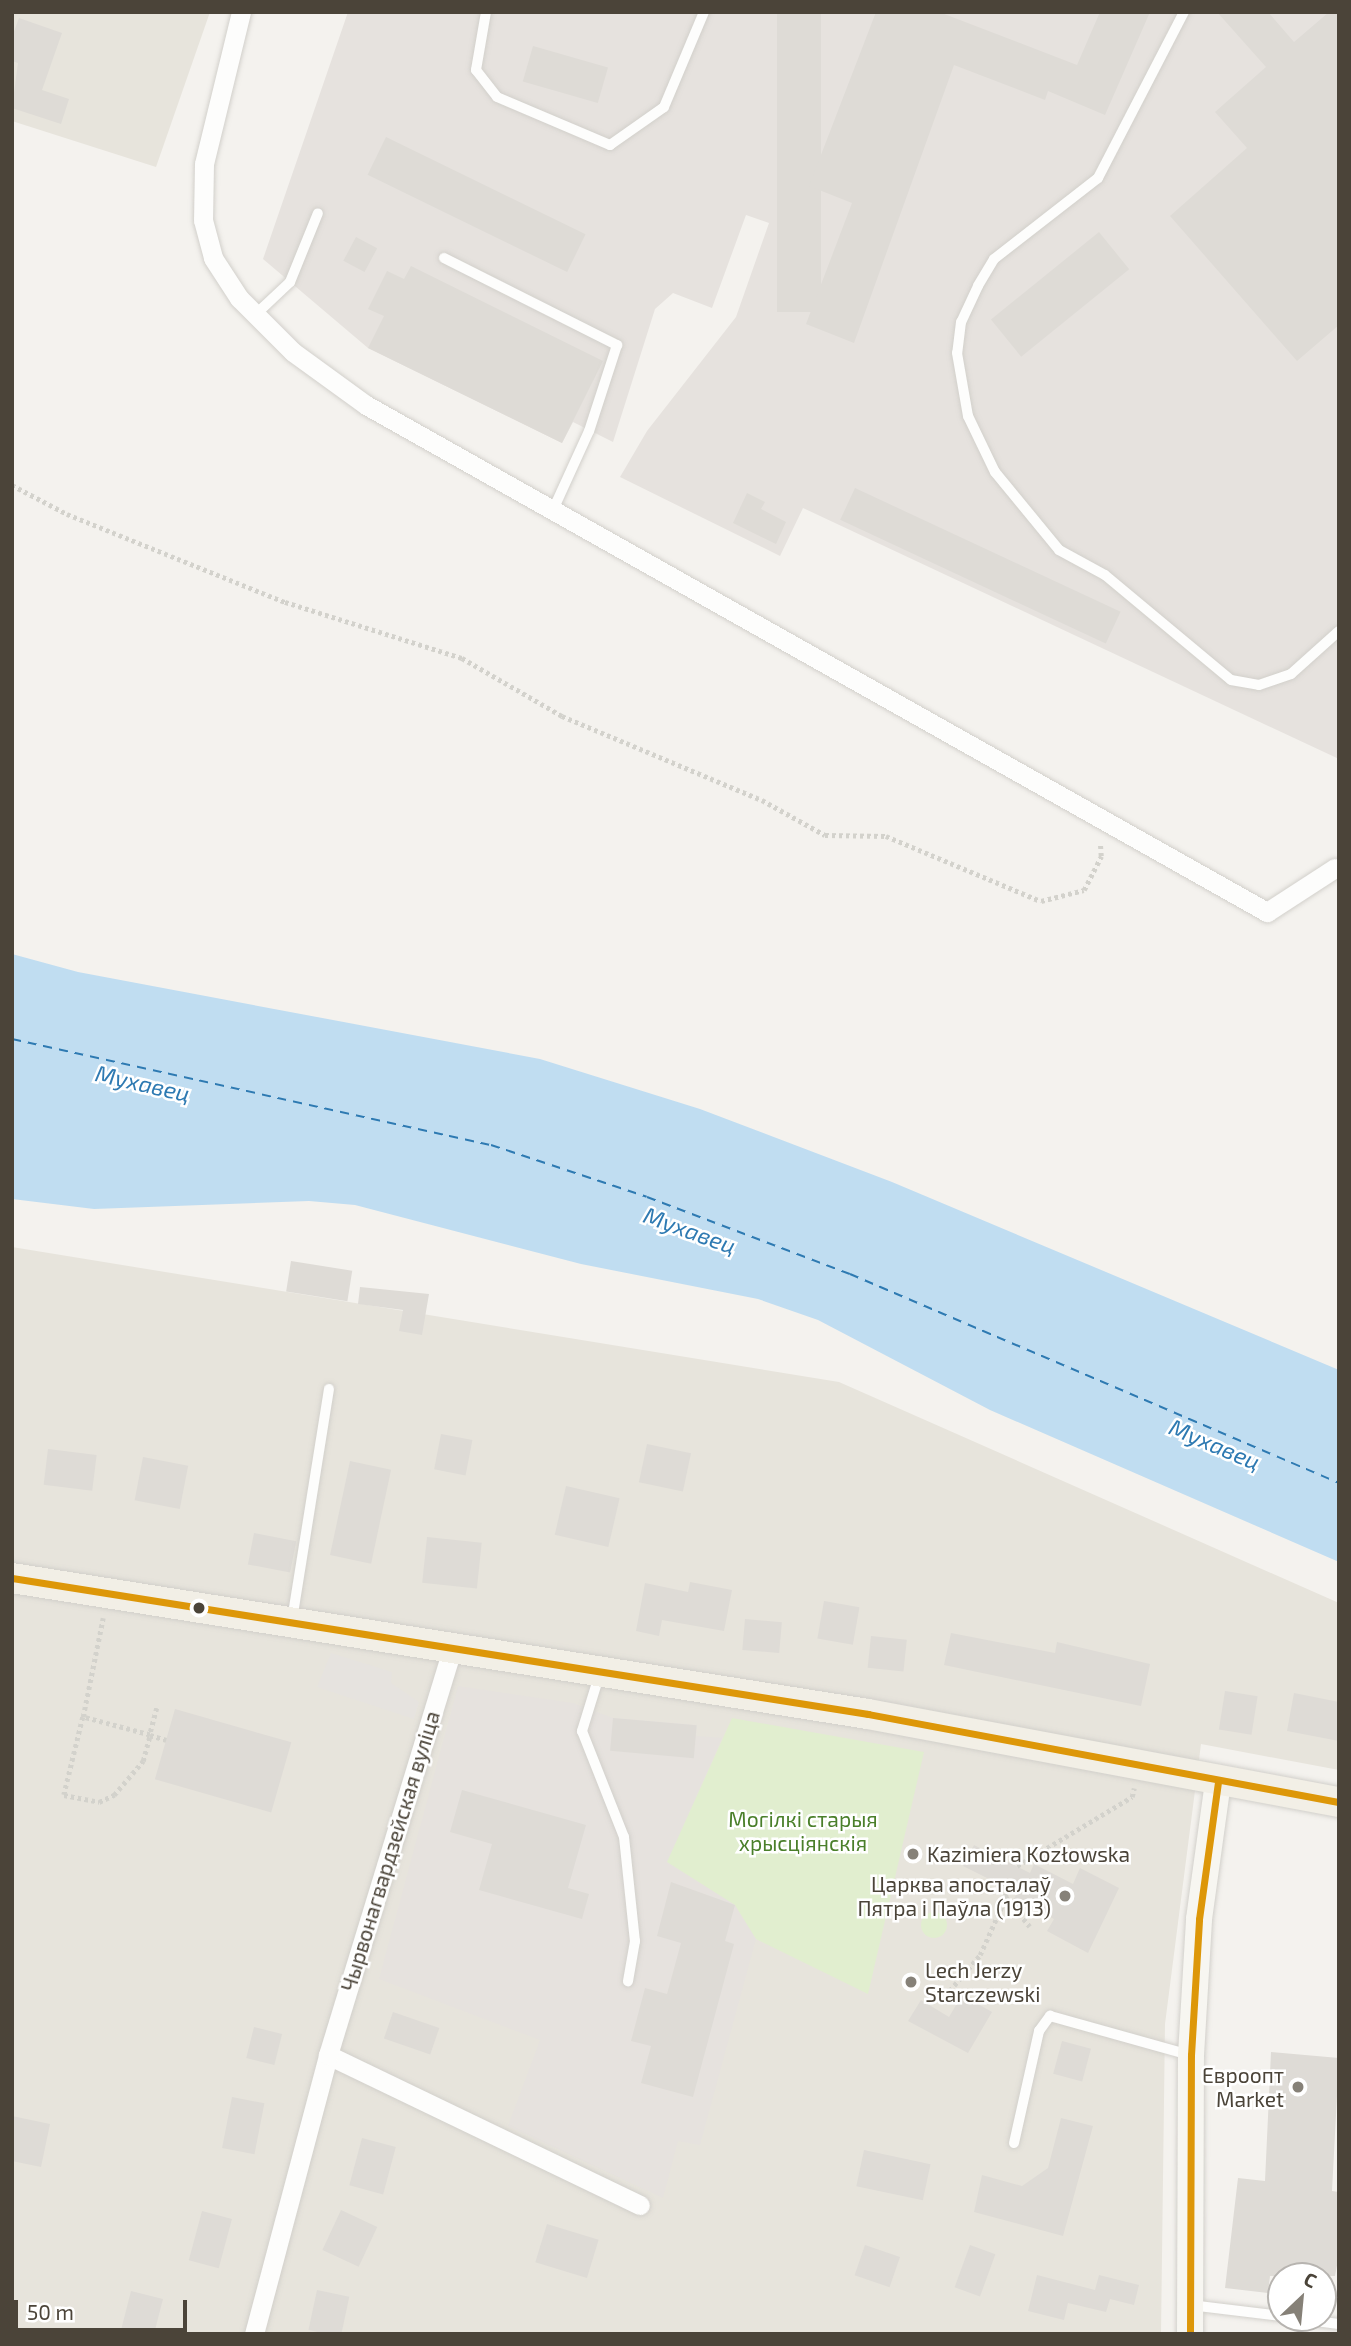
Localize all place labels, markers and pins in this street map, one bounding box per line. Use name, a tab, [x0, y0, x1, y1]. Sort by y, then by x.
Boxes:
unlabelled marker	[192, 1601, 206, 1615]
place label: Kazimiera Kozłowska	[927, 1841, 1130, 1867]
marker: Kazimiera Kozłowska	[905, 1846, 921, 1862]
place label: Царква апосталаў Пятра і Паўла (1913)	[858, 1871, 1051, 1921]
marker: Царква апосталаў Пятра і Паўла (1913)	[1057, 1888, 1073, 1904]
place label: Lech Jerzy Starczewski	[925, 1957, 1040, 2007]
marker: Lech Jerzy Starczewski	[903, 1974, 919, 1990]
place label: Евроопт Market	[1202, 2062, 1284, 2112]
marker: Евроопт Market	[1290, 2079, 1306, 2095]

